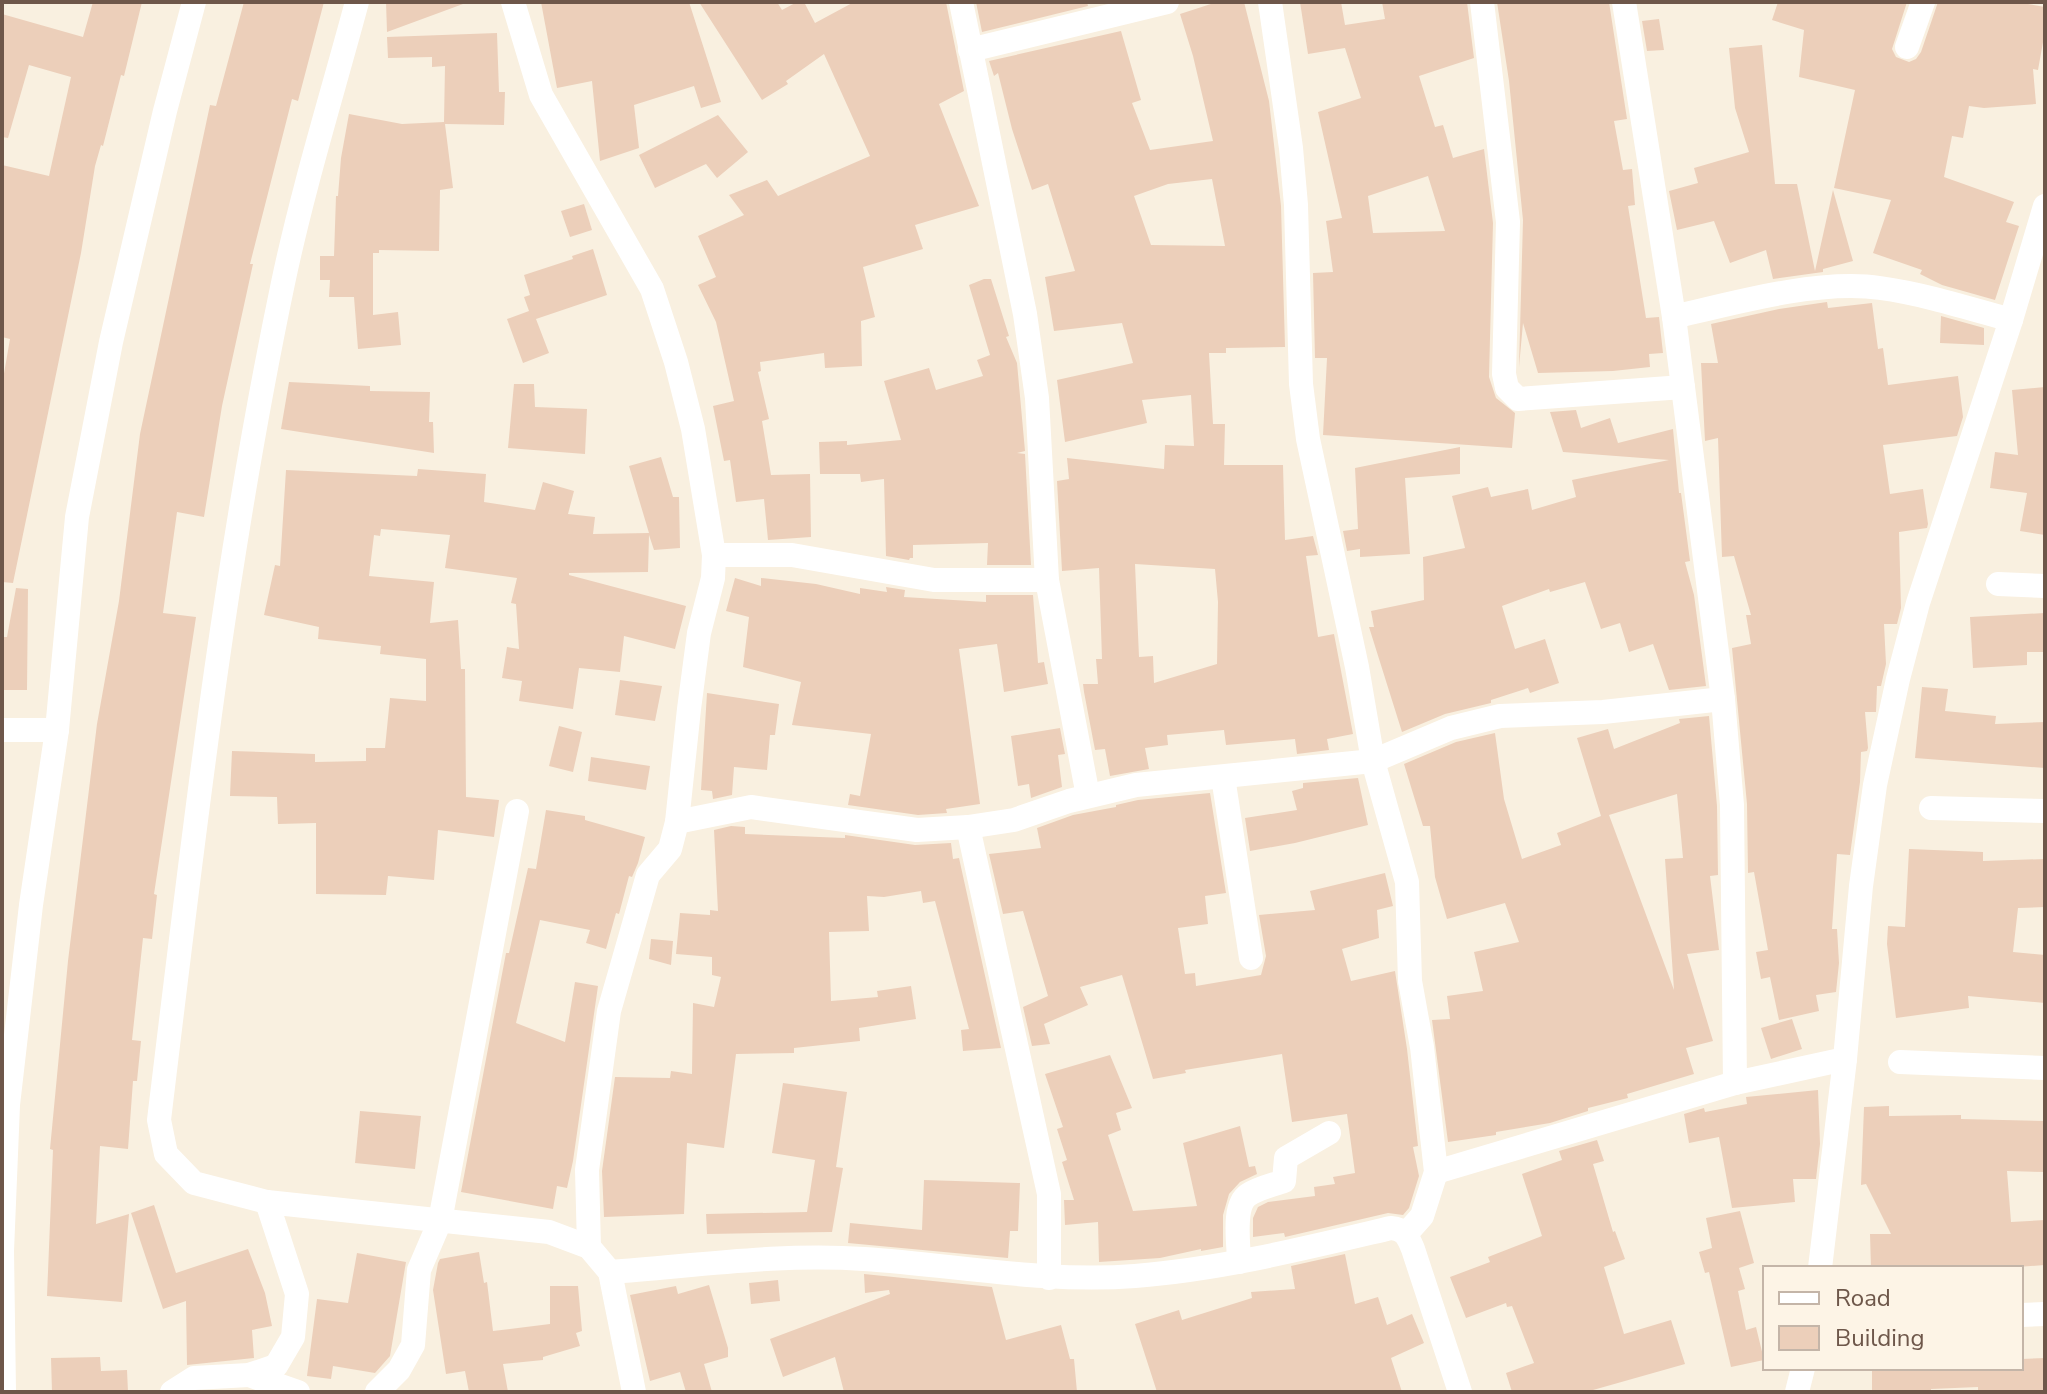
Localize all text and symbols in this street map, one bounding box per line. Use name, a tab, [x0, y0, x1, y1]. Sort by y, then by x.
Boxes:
legend	[1763, 1266, 2023, 1370]
text: Road	[1835, 1282, 1891, 1314]
text: Building	[1835, 1322, 1925, 1354]

